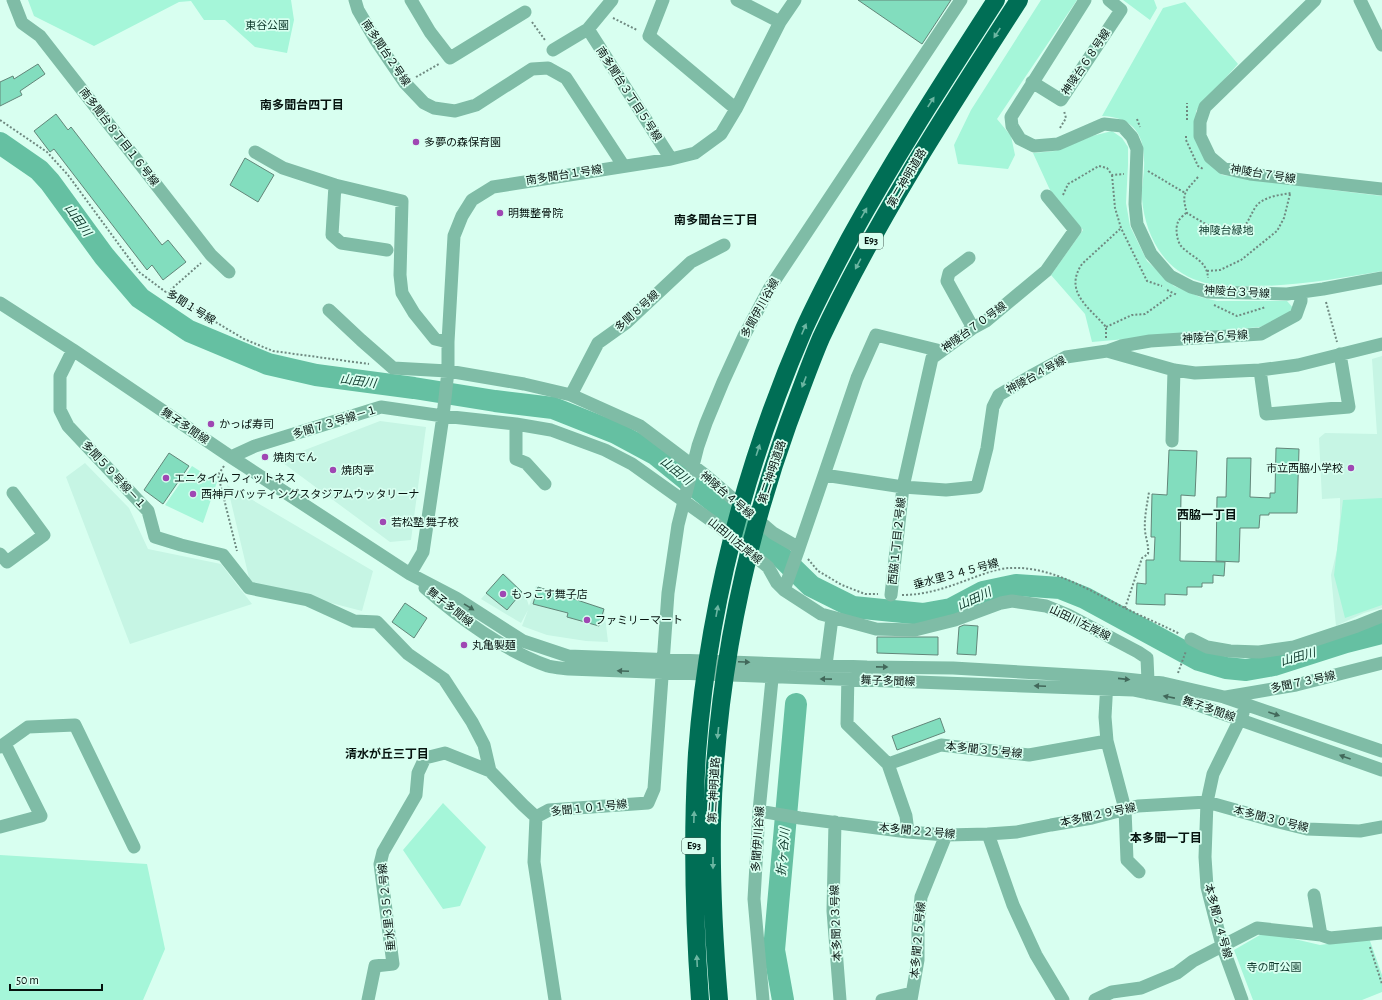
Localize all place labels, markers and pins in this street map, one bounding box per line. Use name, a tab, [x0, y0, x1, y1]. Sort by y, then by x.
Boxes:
place label: 多夢の森保育園	[424, 136, 501, 148]
marker: 多夢の森保育園	[411, 137, 421, 147]
place label: 明舞整骨院	[508, 207, 563, 219]
marker: 明舞整骨院	[495, 208, 505, 218]
place label: かっぱ寿司	[219, 418, 274, 430]
marker: かっぱ寿司	[206, 419, 216, 429]
marker: 焼肉でん	[260, 452, 270, 462]
place label: 焼肉でん	[273, 452, 317, 463]
place label: 市立西脇小学校	[1266, 462, 1343, 474]
marker: 市立西脇小学校	[1346, 463, 1356, 473]
marker: 焼肉亭	[328, 465, 338, 475]
place label: 焼肉亭	[341, 465, 374, 476]
marker: エニタイム フィットネス	[161, 473, 171, 483]
place label: エニタイム フィットネス	[174, 473, 296, 484]
place label: 西神戸バッティングスタジアムウッタリーナ	[201, 488, 420, 500]
marker: 西神戸バッティングスタジアムウッタリーナ	[188, 489, 198, 499]
place label: 若松塾 舞子校	[391, 516, 459, 528]
marker: 若松塾 舞子校	[378, 517, 388, 527]
place label: もっこす舞子店	[511, 588, 588, 600]
marker: もっこす舞子店	[498, 589, 508, 599]
marker: ファミリーマート	[582, 615, 592, 625]
place label: ファミリーマート	[595, 615, 683, 626]
place label: 丸亀製麺	[472, 639, 516, 651]
marker: 丸亀製麺	[459, 640, 469, 650]

